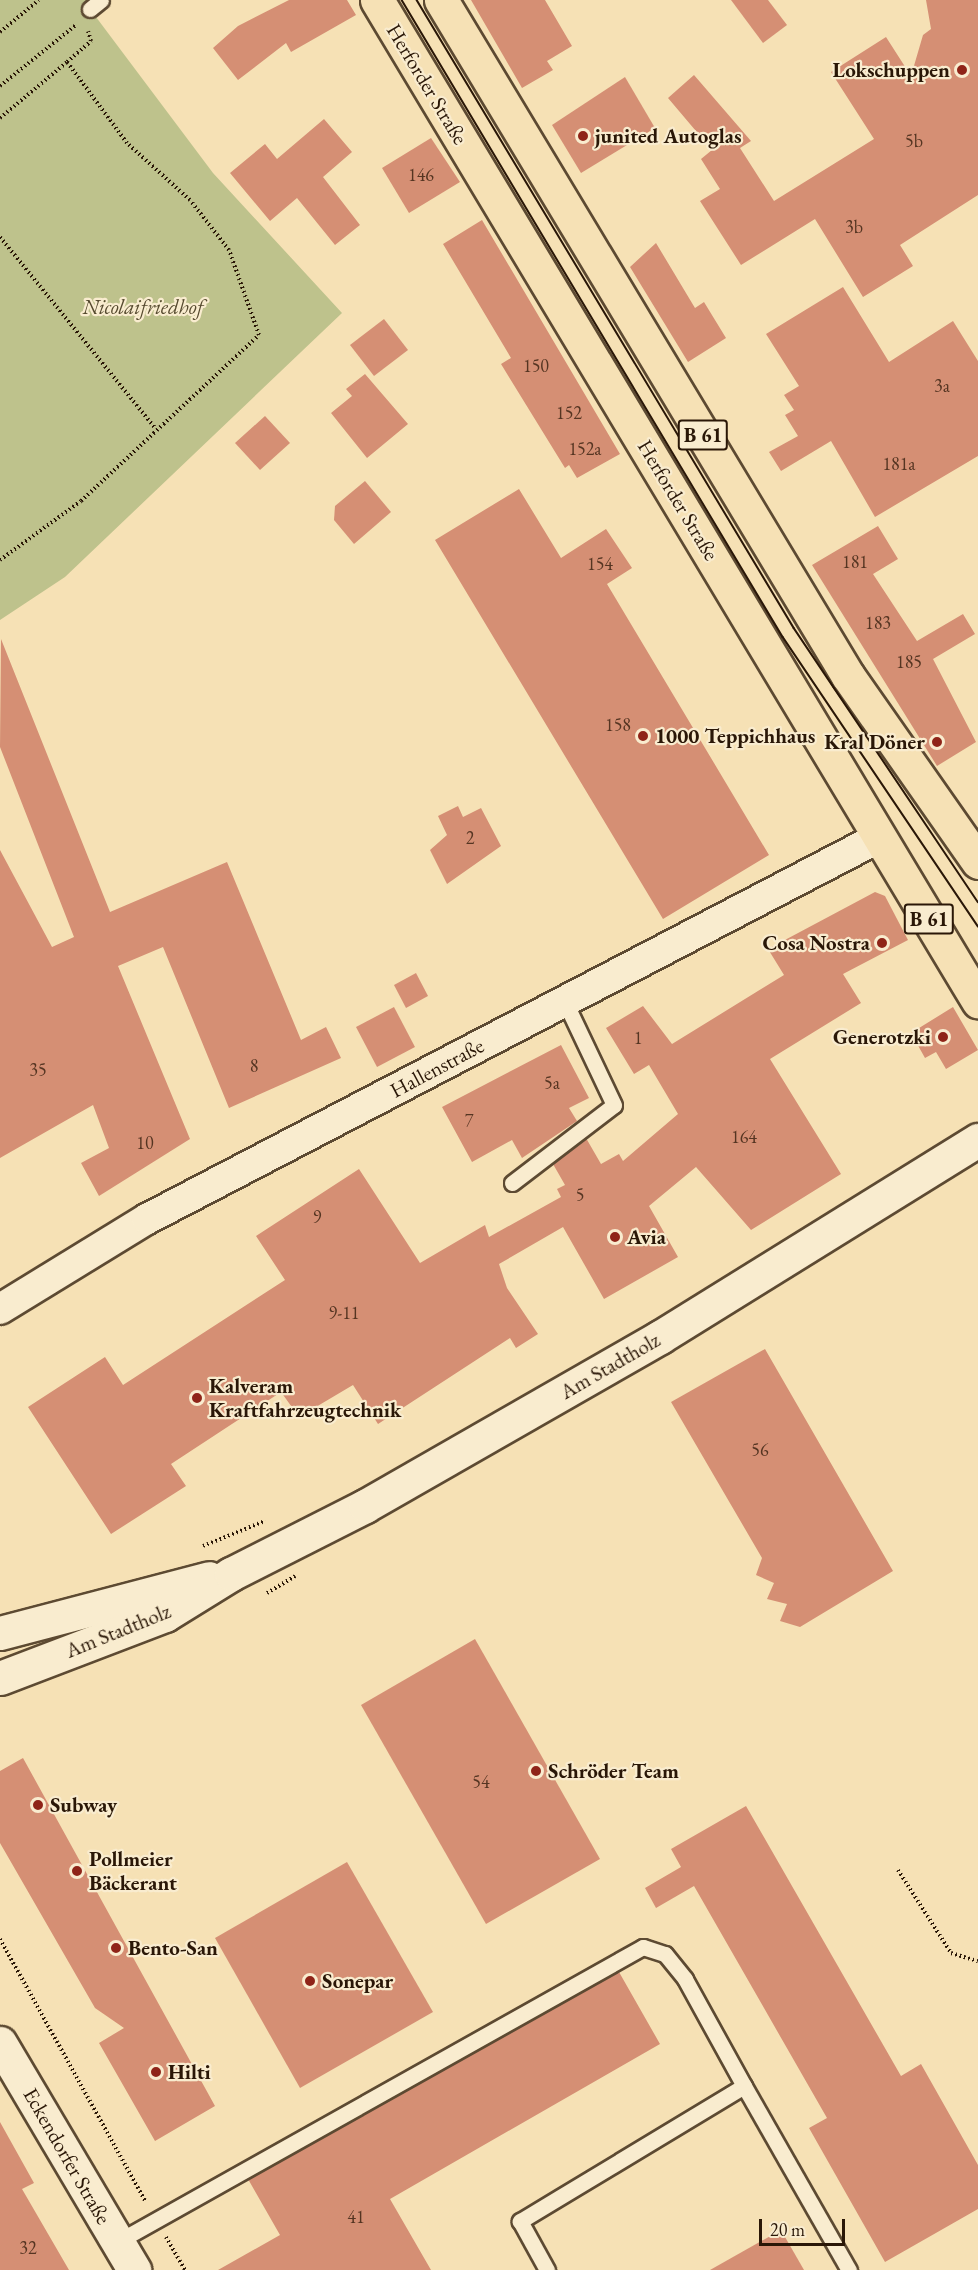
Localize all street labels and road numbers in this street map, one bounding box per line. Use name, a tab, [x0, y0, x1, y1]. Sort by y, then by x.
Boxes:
street label: Herforder Straße	[381, 19, 473, 149]
road number: B 61	[678, 418, 728, 452]
street label: Herforder Straße	[632, 435, 724, 565]
road number: B 61	[904, 902, 954, 936]
street label: Hallenstraße	[386, 1033, 488, 1103]
street label: Am Stadtholz	[556, 1327, 664, 1405]
street label: Am Stadtholz	[62, 1599, 174, 1663]
street label: Eckendorfer Straße	[18, 2083, 116, 2229]

